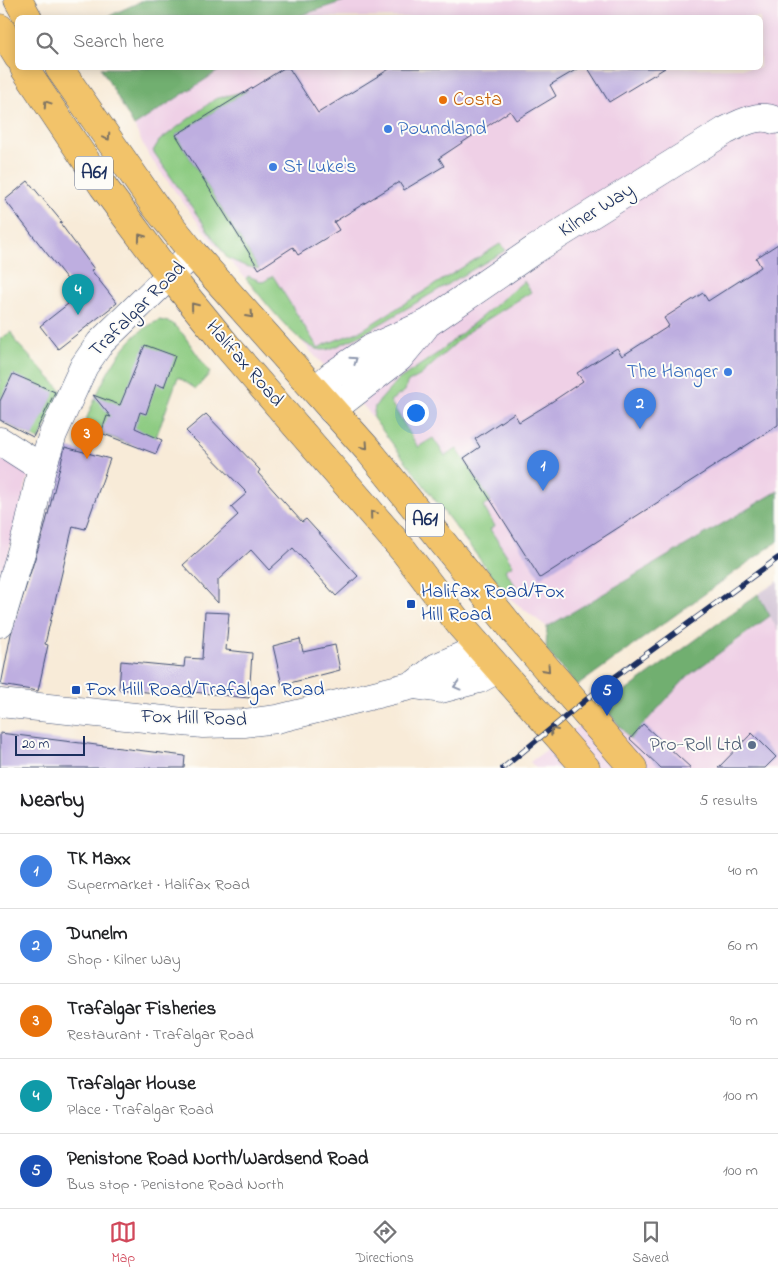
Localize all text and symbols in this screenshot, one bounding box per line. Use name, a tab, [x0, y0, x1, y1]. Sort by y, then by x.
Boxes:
search box	[15, 15, 763, 70]
icon: search	[33, 29, 61, 57]
text: Search here	[73, 29, 164, 56]
place label: Costa	[453, 86, 502, 115]
marker: Costa	[437, 94, 449, 106]
one-way arrow	[44, 100, 53, 110]
place label: Poundland	[398, 115, 487, 144]
marker: Poundland	[382, 123, 394, 135]
one-way arrow	[100, 131, 110, 140]
place label: St Luke's	[283, 153, 356, 182]
road number: A61	[75, 156, 113, 190]
marker: St Luke's	[267, 161, 279, 173]
street label: Kilner Way	[554, 176, 640, 246]
one-way arrow	[138, 234, 146, 243]
street label: Trafalgar Road	[83, 255, 194, 366]
pin: 4	[62, 274, 94, 315]
one-way arrow	[191, 303, 199, 312]
one-way arrow	[244, 310, 253, 319]
street label: Halifax Road	[198, 314, 290, 414]
one-way arrow	[348, 357, 358, 366]
place label: The Hanger	[627, 358, 719, 388]
marker: The Hanger	[722, 366, 734, 378]
pin: 2	[624, 388, 656, 429]
your location	[403, 400, 429, 426]
pin: 3	[71, 418, 103, 459]
one-way arrow	[359, 441, 368, 450]
pin: 1	[527, 450, 559, 491]
road number: A61	[406, 504, 444, 536]
one-way arrow	[370, 511, 378, 520]
place label: Halifax Road/Fox Hill Road	[421, 578, 565, 630]
marker: Halifax Road/Fox Hill Road	[405, 598, 417, 610]
one-way arrow	[541, 663, 550, 672]
pin: 5	[591, 675, 623, 716]
place label: Fox Hill Road/Trafalgar Road	[85, 676, 325, 706]
one-way arrow	[454, 680, 462, 690]
marker: Fox Hill Road/Trafalgar Road	[70, 684, 82, 696]
street label: Fox Hill Road	[140, 703, 247, 735]
one-way arrow	[550, 728, 559, 737]
place label: Pro-Roll Ltd	[650, 731, 742, 760]
scale bar	[15, 733, 85, 756]
text: 20 m	[22, 734, 49, 755]
marker: Pro-Roll Ltd	[746, 739, 758, 751]
text: Nearby	[20, 786, 84, 816]
text: 5 results	[699, 789, 758, 813]
text: TK Maxx	[67, 846, 131, 873]
text: 1	[33, 859, 39, 883]
text: 40 m	[728, 859, 758, 883]
text: Supermarket · Halifax Road	[67, 873, 250, 897]
text: Dunelm	[67, 921, 128, 948]
text: 2	[32, 934, 40, 958]
text: 60 m	[728, 934, 758, 958]
text: Shop · Kilner Way	[67, 948, 181, 972]
text: Trafalgar Fisheries	[67, 996, 216, 1023]
text: 3	[33, 1009, 39, 1033]
text: 90 m	[730, 1009, 758, 1033]
text: Restaurant · Trafalgar Road	[67, 1023, 254, 1047]
text: Trafalgar House	[67, 1071, 196, 1098]
text: 4	[33, 1084, 39, 1108]
text: 100 m	[723, 1084, 758, 1108]
text: Place · Trafalgar Road	[67, 1098, 213, 1122]
text: Penistone Road North/Wardsend Road	[67, 1146, 369, 1173]
text: 5	[31, 1159, 41, 1183]
text: 100 m	[723, 1159, 758, 1183]
text: Bus stop · Penistone Road North	[67, 1173, 284, 1197]
tab: Map	[109, 1218, 137, 1269]
tab: Directions	[356, 1218, 414, 1269]
tab: Saved	[632, 1218, 669, 1269]

